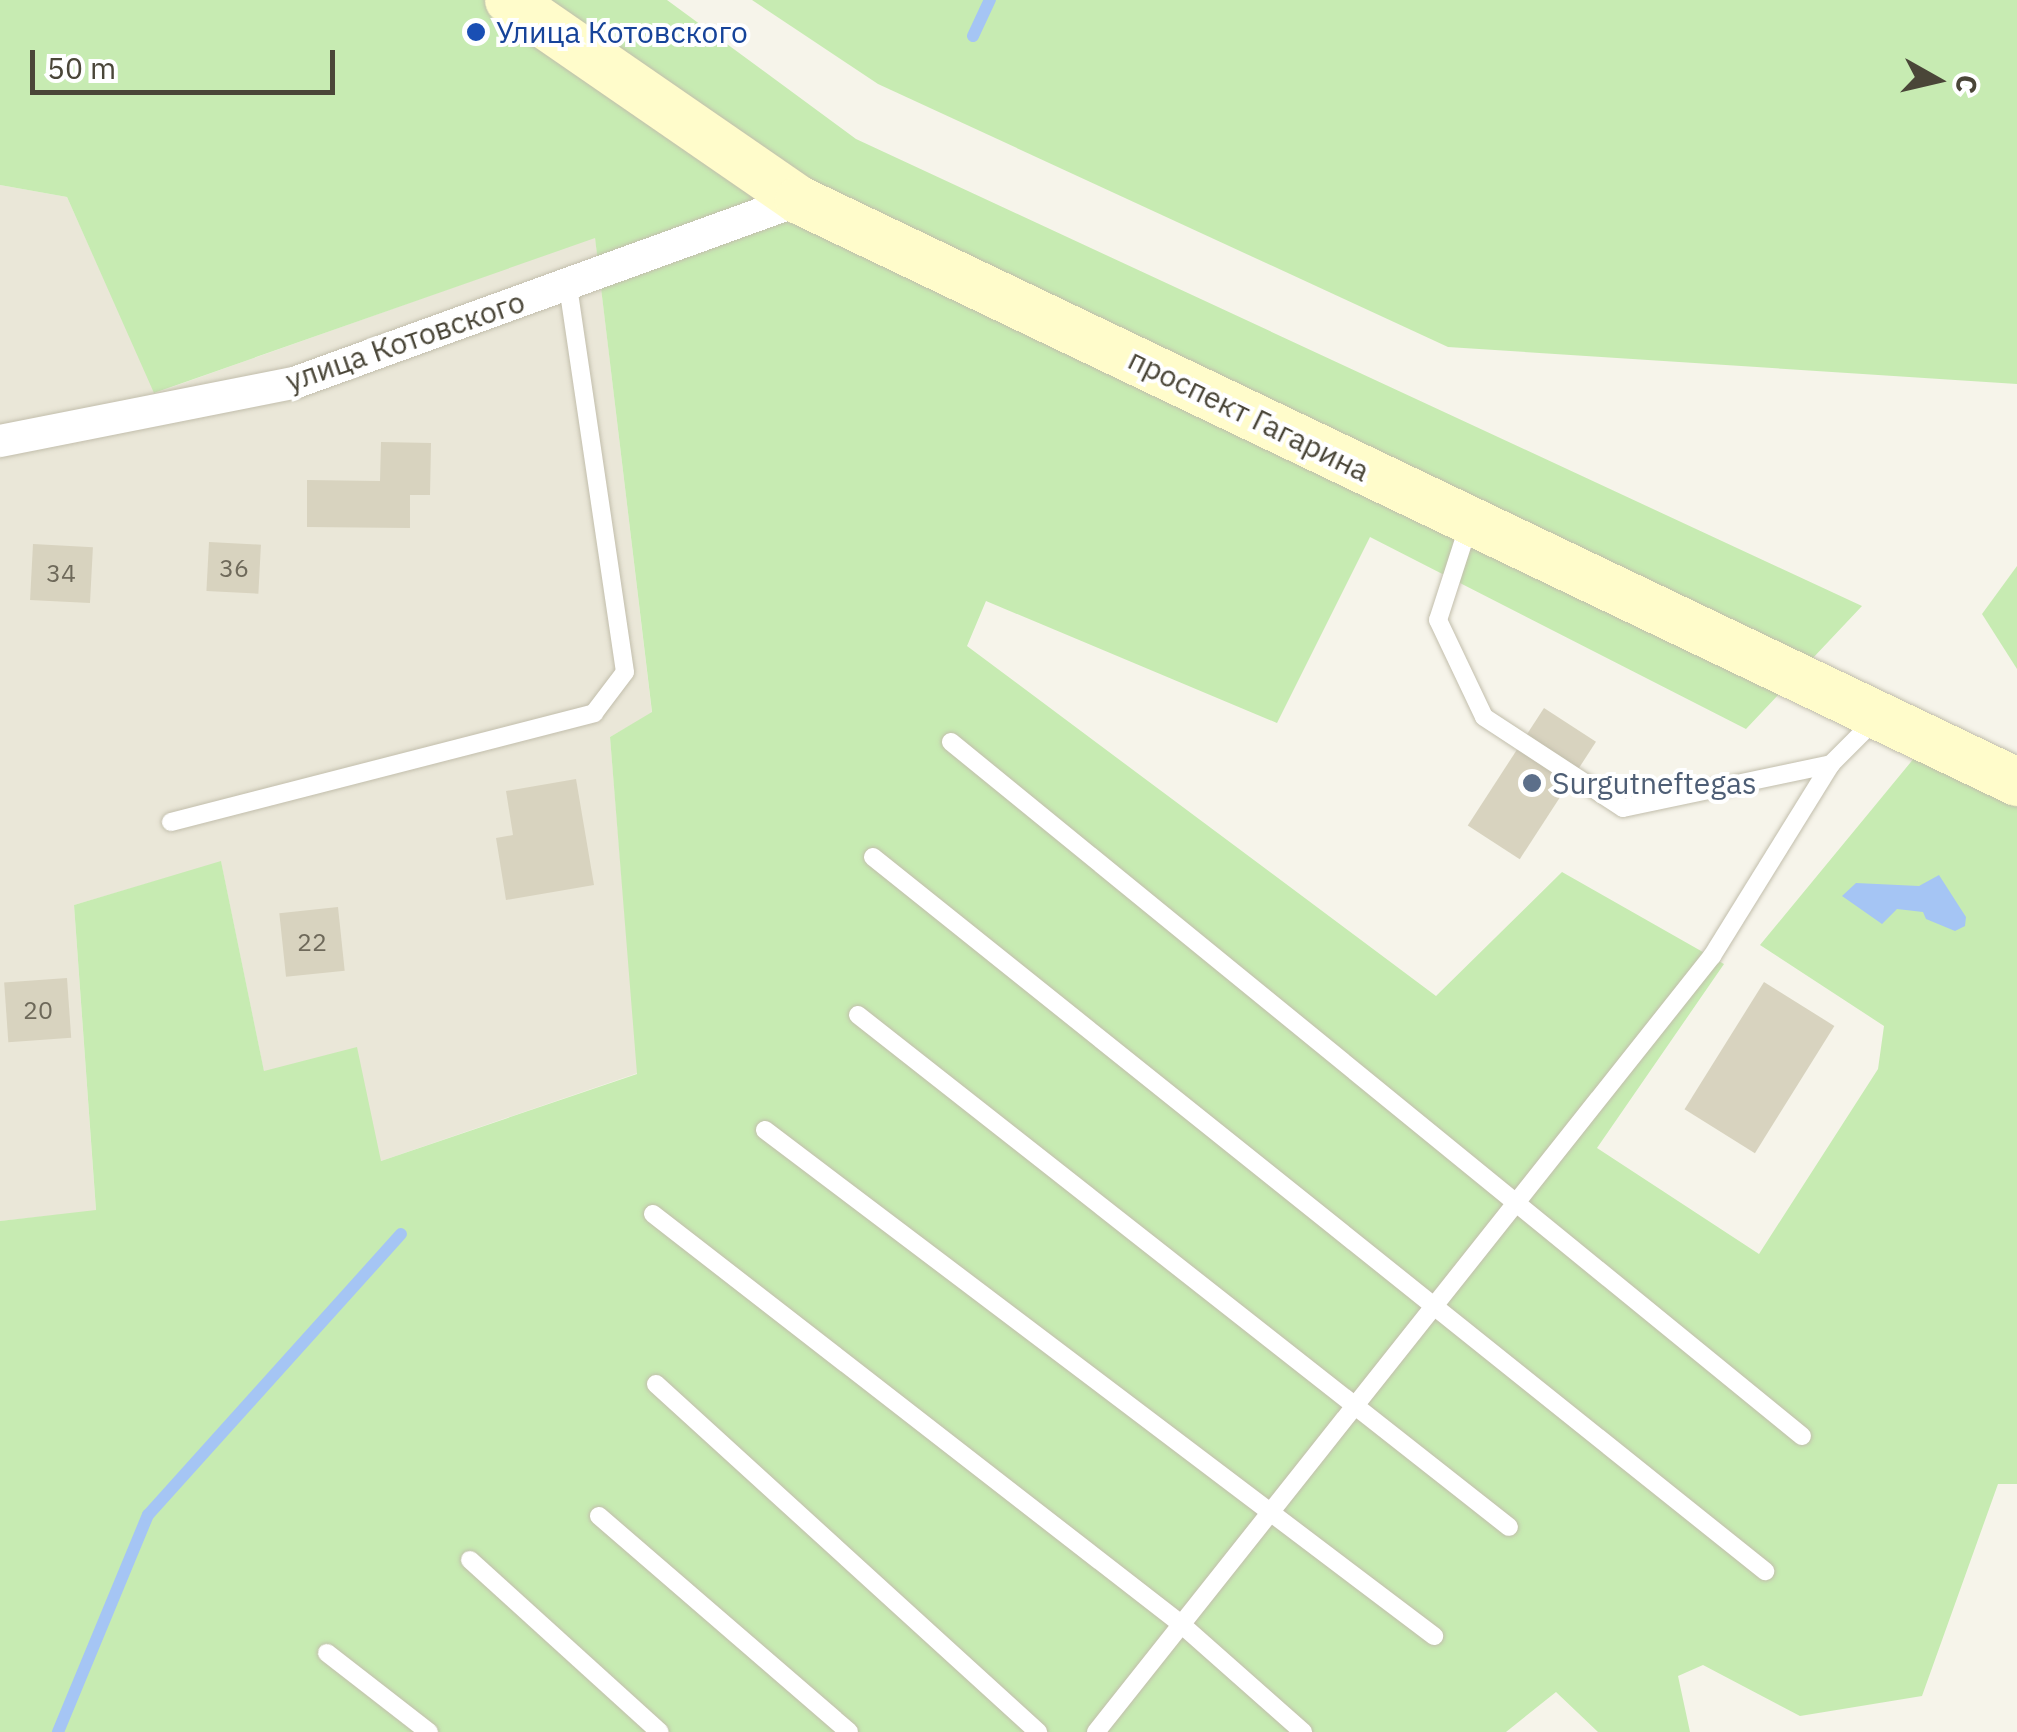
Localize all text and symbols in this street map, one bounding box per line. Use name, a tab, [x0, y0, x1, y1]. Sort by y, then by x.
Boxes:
place label: Улица Котовского	[496, 14, 748, 50]
marker: Улица Котовского	[465, 21, 487, 43]
scale bar	[35, 30, 340, 92]
north arrow	[1887, 30, 1987, 130]
text: 50 m	[47, 48, 116, 87]
text: С	[1948, 73, 1987, 96]
street label: улица Котовского	[281, 283, 529, 399]
street label: проспект Гагарина	[1123, 341, 1375, 489]
house number: 36	[219, 553, 249, 583]
house number: 34	[46, 558, 76, 588]
place label: Surgutneftegas	[1552, 765, 1757, 801]
marker: Surgutneftegas	[1521, 772, 1543, 794]
house number: 22	[297, 927, 327, 957]
house number: 20	[23, 995, 53, 1025]

